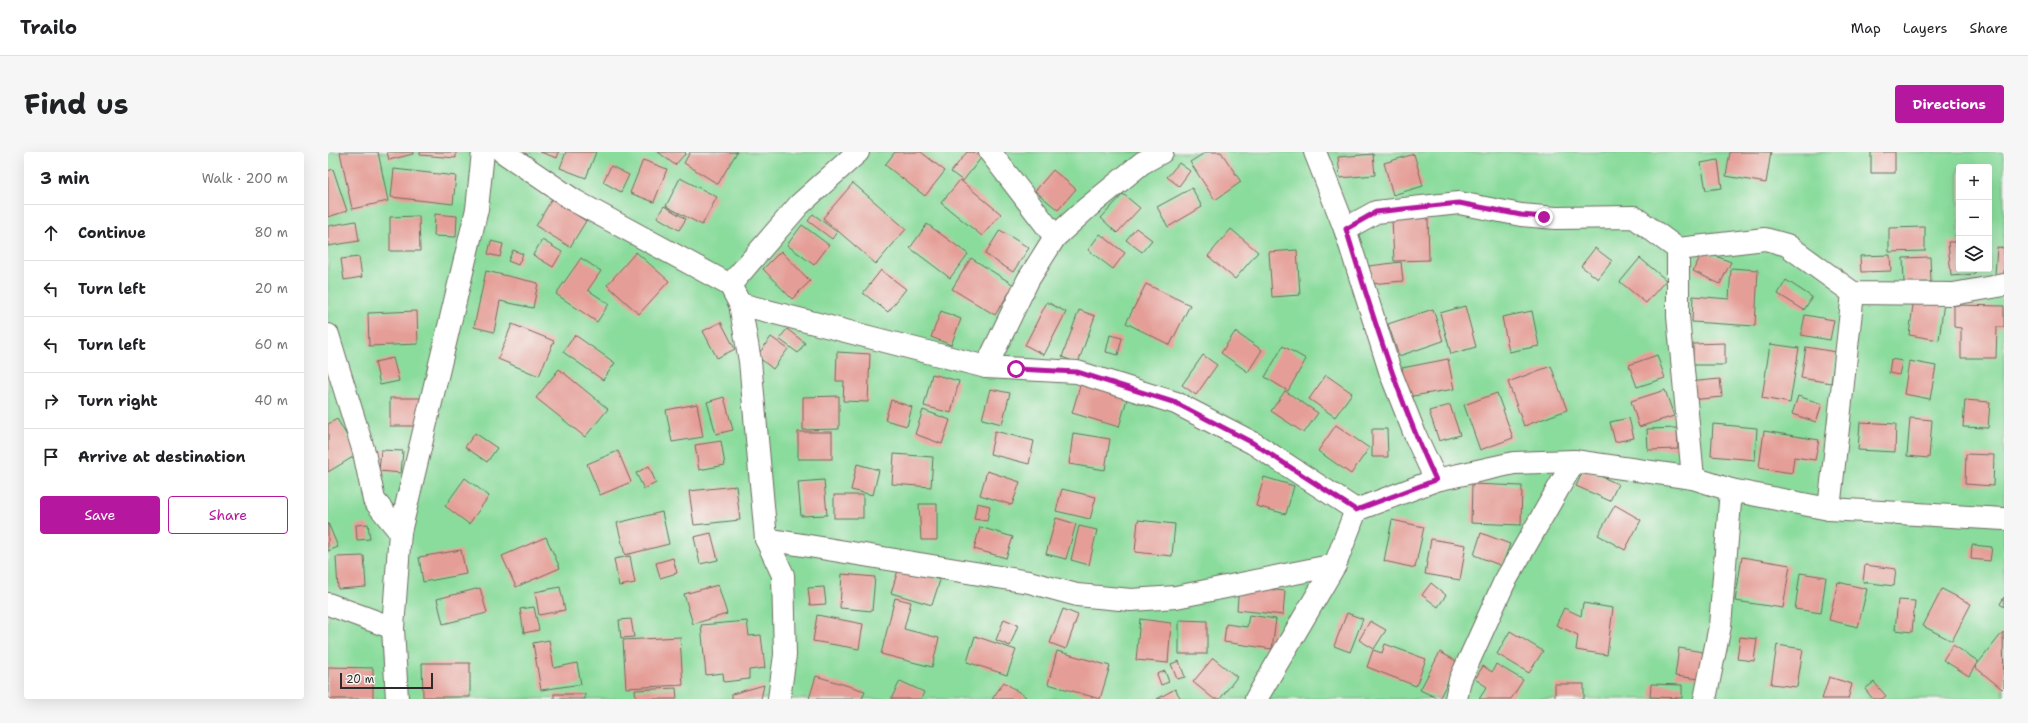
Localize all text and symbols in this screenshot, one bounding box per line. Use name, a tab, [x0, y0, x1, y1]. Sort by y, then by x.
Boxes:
text: Trailo	[20, 15, 77, 40]
text: Map	[1851, 19, 1881, 37]
text: Layers	[1903, 19, 1947, 37]
text: Share	[1969, 19, 2008, 37]
text: Find us	[24, 85, 129, 123]
button: Directions	[1895, 85, 2004, 123]
map controls	[1956, 164, 1992, 272]
button: +	[1956, 164, 1992, 200]
text: 3 min	[40, 167, 90, 189]
text: Walk · 200 m	[202, 170, 288, 187]
button: −	[1956, 200, 1992, 236]
route end	[1535, 208, 1553, 226]
icon: ahead	[40, 222, 62, 244]
text: Continue	[78, 223, 146, 243]
text: 80 m	[254, 224, 288, 241]
button: layers	[1956, 236, 1992, 272]
icon: left	[40, 278, 62, 300]
text: Turn left	[78, 279, 146, 299]
text: 20 m	[255, 280, 288, 297]
icon: left	[40, 334, 62, 356]
text: Turn left	[78, 335, 146, 355]
text: 60 m	[255, 336, 288, 353]
route start	[1007, 360, 1025, 378]
icon: right	[40, 390, 62, 412]
text: Turn right	[78, 391, 158, 411]
text: 40 m	[254, 392, 288, 409]
icon: arrive	[40, 446, 62, 468]
text: Arrive at destination	[78, 447, 246, 467]
button: Save	[40, 496, 160, 534]
button: Share	[168, 496, 288, 534]
scale bar	[340, 671, 433, 690]
text: 20 m	[346, 672, 374, 687]

